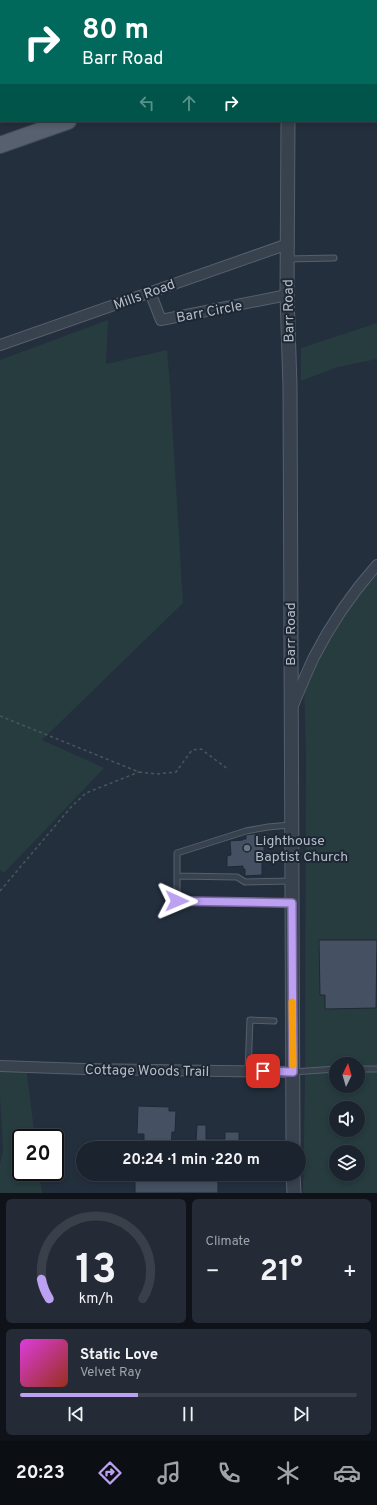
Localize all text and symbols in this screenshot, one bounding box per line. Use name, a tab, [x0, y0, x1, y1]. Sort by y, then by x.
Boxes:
text: 80 m	[82, 13, 149, 49]
icon: right	[16, 16, 68, 68]
text: Barr Road	[82, 48, 164, 71]
icon: left	[136, 92, 158, 114]
icon: ahead	[178, 92, 200, 114]
icon: right	[220, 92, 242, 114]
street label: Mills Road	[111, 276, 178, 314]
street label: Barr Road	[280, 279, 299, 343]
street label: Barr Circle	[175, 298, 244, 327]
street label: Barr Road	[283, 602, 300, 666]
place label: Lighthouse Baptist Church	[255, 833, 348, 866]
marker: Lighthouse Baptist Church	[242, 843, 252, 853]
position arrow	[156, 880, 198, 922]
pin	[246, 1054, 280, 1088]
north arrow	[329, 1057, 365, 1093]
map controls	[329, 1057, 365, 1181]
icon: arrive	[252, 1060, 274, 1082]
street label: Cottage Woods Trail	[85, 1062, 209, 1081]
button: sound	[329, 1101, 365, 1137]
speed limit sign: 20	[12, 1129, 64, 1181]
button: layers	[329, 1145, 365, 1181]
text: 20:24 · 1 min · 220 m	[122, 1151, 260, 1170]
text: Climate	[206, 1234, 250, 1250]
text: 13	[75, 1245, 117, 1298]
text: 21°	[260, 1254, 303, 1291]
text: −	[206, 1259, 220, 1286]
text: +	[343, 1259, 357, 1286]
text: km/h	[78, 1290, 113, 1308]
text: Static Love	[80, 1346, 158, 1365]
text: Velvet Ray	[80, 1365, 141, 1381]
icon: previous	[65, 1403, 87, 1425]
icon: pause	[177, 1403, 199, 1425]
icon: next	[290, 1403, 312, 1425]
icon: directions	[96, 1459, 124, 1487]
icon: music	[155, 1459, 183, 1487]
icon: phone	[215, 1459, 243, 1487]
icon: climate	[274, 1459, 302, 1487]
icon: car	[333, 1459, 361, 1487]
text: 20:23	[16, 1462, 65, 1485]

